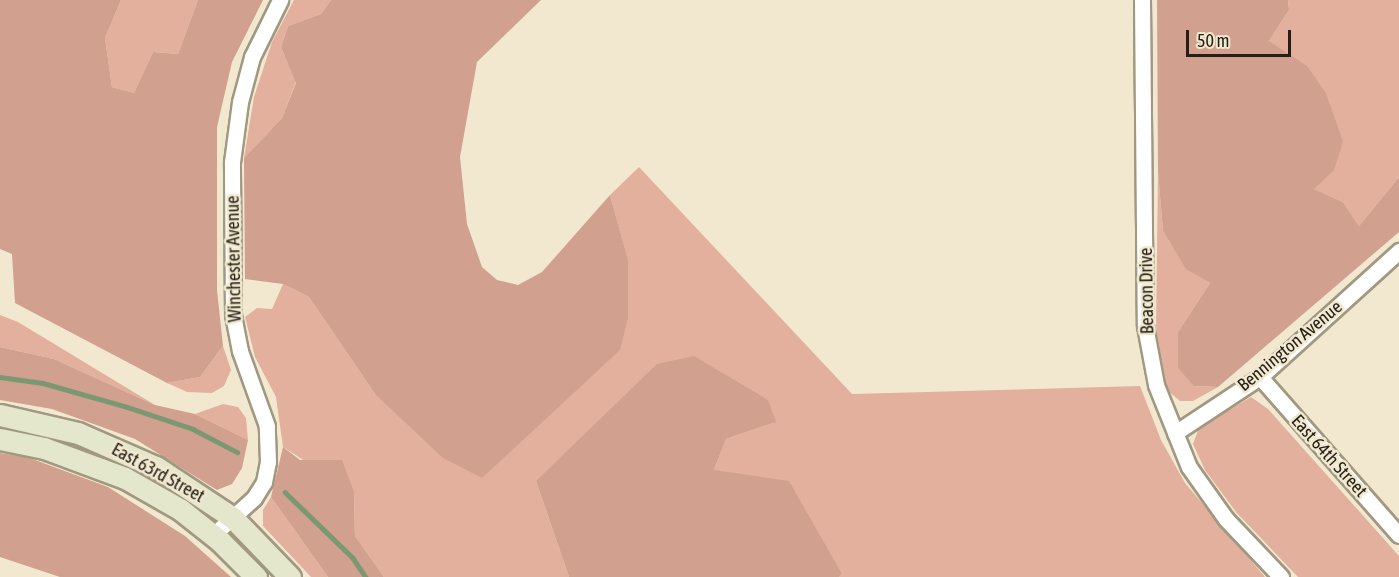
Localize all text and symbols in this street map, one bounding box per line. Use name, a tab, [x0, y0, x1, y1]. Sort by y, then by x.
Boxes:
scale bar	[1189, 18, 1294, 56]
text: 50 m	[1197, 30, 1229, 51]
street label: Winchester Avenue	[222, 196, 246, 322]
street label: Beacon Drive	[1135, 248, 1159, 334]
street label: Bennington Avenue	[1234, 296, 1346, 396]
street label: East 64th Street	[1287, 411, 1371, 501]
street label: East 63rd Street	[108, 439, 208, 507]

